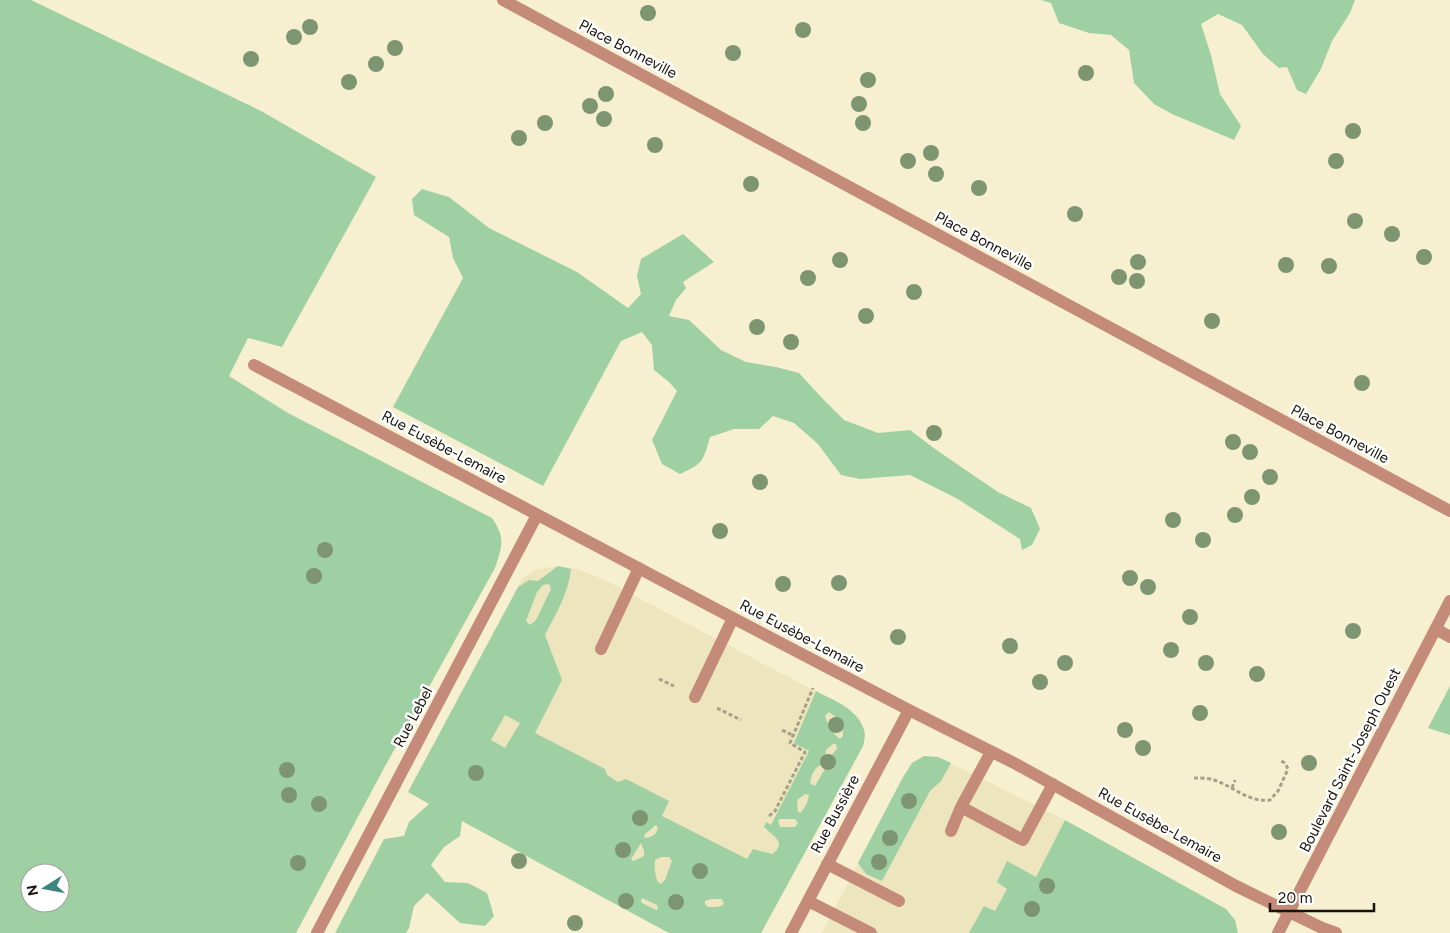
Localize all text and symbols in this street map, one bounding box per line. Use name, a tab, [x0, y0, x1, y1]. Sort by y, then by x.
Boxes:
street label: Place Bonneville	[576, 16, 680, 82]
street label: Place Bonneville	[932, 208, 1036, 274]
street label: Place Bonneville	[1288, 401, 1392, 467]
street label: Rue Eusèbe-Lemaire	[379, 407, 509, 487]
street label: Rue Eusèbe-Lemaire	[737, 596, 867, 676]
street label: Boulevard Saint-Joseph Ouest	[1296, 665, 1405, 855]
street label: Rue Lebel	[390, 684, 436, 750]
street label: Rue Bussière	[807, 772, 863, 856]
street label: Rue Eusèbe-Lemaire	[1095, 784, 1225, 866]
north arrow	[20, 863, 70, 913]
scale bar	[1270, 880, 1374, 912]
text: N	[23, 883, 42, 897]
text: 20 m	[1278, 889, 1312, 907]

